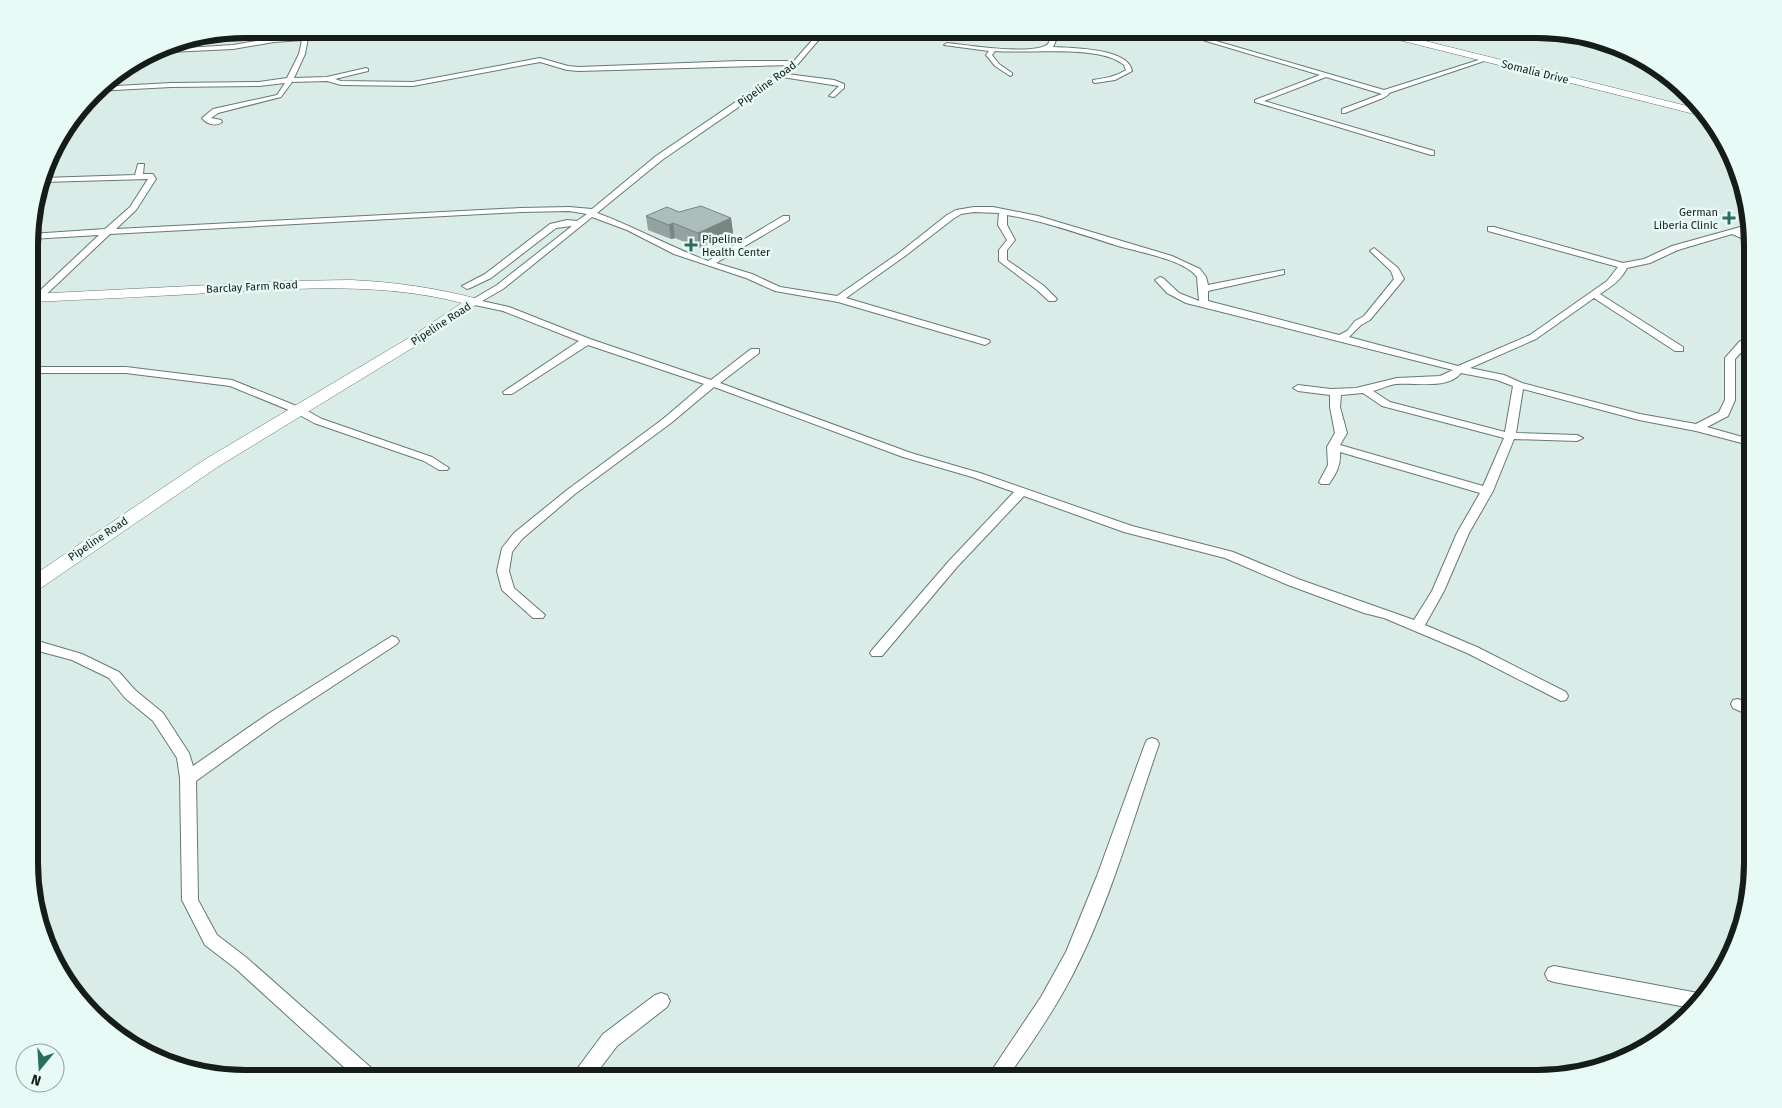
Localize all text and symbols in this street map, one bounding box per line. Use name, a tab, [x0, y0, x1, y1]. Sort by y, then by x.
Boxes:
street label: Somalia Drive	[1500, 57, 1570, 87]
street label: Pipeline Road	[735, 58, 799, 110]
place label: German Liberia Clinic	[1653, 206, 1718, 232]
marker: German Liberia Clinic	[1722, 211, 1736, 225]
place label: Pipeline Health Center	[702, 233, 771, 259]
marker: Pipeline Health Center	[684, 238, 698, 252]
street label: Barclay Farm Road	[206, 278, 298, 296]
street label: Pipeline Road	[408, 300, 474, 348]
street label: Pipeline Road	[66, 514, 130, 564]
north arrow	[15, 1043, 65, 1093]
text: N	[29, 1070, 43, 1089]

